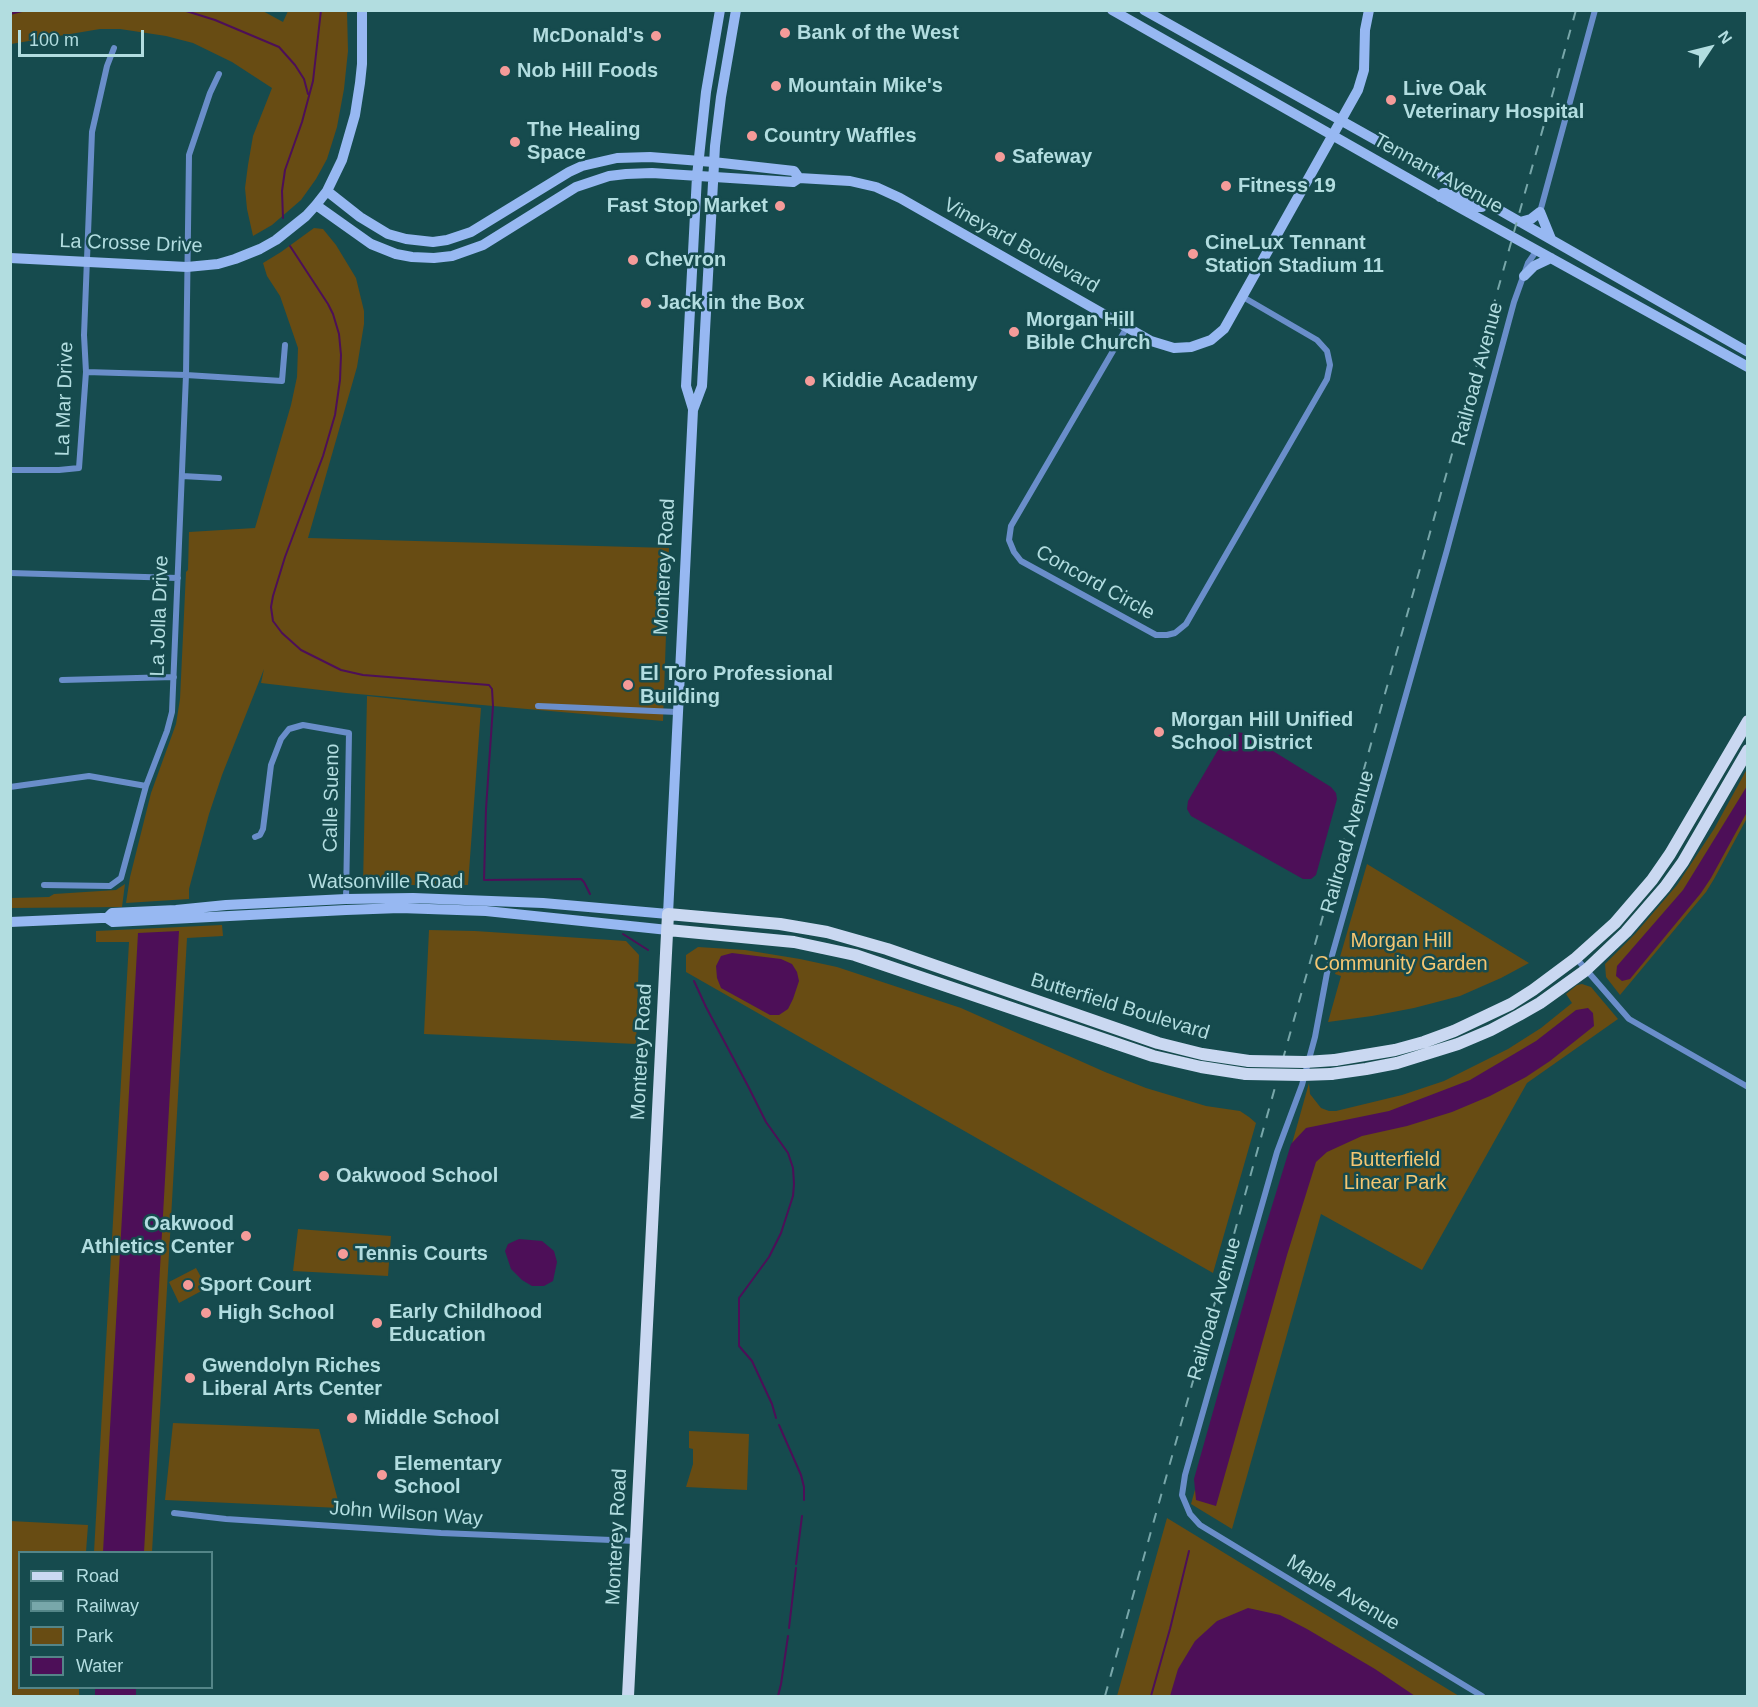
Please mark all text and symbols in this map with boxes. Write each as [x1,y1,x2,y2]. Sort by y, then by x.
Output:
scale bar [21,18,147,56]
north arrow [1680,18,1740,78]
place label: Bank of the West [797,21,959,45]
place label: McDonald's [533,24,644,48]
marker: Bank of the West [778,26,792,40]
text: N [1715,28,1735,47]
marker: McDonald's [649,29,663,43]
text: 100 m [29,30,79,50]
place label: Nob Hill Foods [517,59,658,83]
marker: Nob Hill Foods [498,64,512,78]
place label: Mountain Mike's [788,74,943,98]
place label: Live Oak Veterinary Hospital [1403,77,1584,124]
marker: Mountain Mike's [769,79,783,93]
marker: Live Oak Veterinary Hospital [1384,93,1398,107]
place label: The Healing Space [527,118,640,165]
place label: Country Waffles [764,124,917,148]
marker: Country Waffles [745,129,759,143]
street label: Tennant Avenue [1369,129,1507,219]
marker: The Healing Space [508,135,522,149]
place label: Safeway [1012,145,1092,169]
marker: Safeway [993,150,1007,164]
place label: Fitness 19 [1238,174,1336,198]
marker: Fitness 19 [1219,179,1233,193]
street label: Vineyard Boulevard [939,193,1103,299]
place label: Fast Stop Market [607,194,768,218]
marker: Fast Stop Market [773,199,787,213]
street label: La Crosse Drive [59,230,203,258]
place label: CineLux Tennant Station Stadium 11 [1205,231,1384,278]
marker: CineLux Tennant Station Stadium 11 [1186,247,1200,261]
place label: Chevron [645,248,726,272]
marker: Chevron [626,253,640,267]
place label: Jack in the Box [658,291,805,315]
marker: Jack in the Box [639,296,653,310]
street label: Railroad Avenue [1447,300,1509,448]
place label: Morgan Hill Bible Church [1026,308,1150,355]
marker: Morgan Hill Bible Church [1007,325,1021,339]
street label: La Mar Drive [51,341,79,457]
place label: Kiddie Academy [822,369,978,393]
marker: Kiddie Academy [803,374,817,388]
street label: Monterey Road [649,498,681,636]
street label: Concord Circle [1031,540,1159,626]
street label: La Jolla Drive [146,555,174,677]
place label: El Toro Professional Building [640,662,833,709]
marker: El Toro Professional Building [621,678,635,692]
place label: Morgan Hill Unified School District [1171,708,1353,755]
marker: Morgan Hill Unified School District [1152,725,1166,739]
street label: Calle Sueno [319,743,345,853]
street label: Railroad Avenue [1316,768,1380,916]
street label: Watsonville Road [309,870,463,894]
park label: Morgan Hill Community Garden [1314,929,1488,976]
street label: Butterfield Boulevard [1028,968,1212,1046]
street label: Monterey Road [626,983,658,1121]
park label: Butterfield Linear Park [1344,1148,1446,1195]
place label: Oakwood School [336,1164,498,1188]
marker: Oakwood School [317,1169,331,1183]
place label: Oakwood Athletics Center [81,1212,234,1259]
marker: Oakwood Athletics Center [239,1229,253,1243]
street label: Railroad Avenue [1183,1235,1247,1383]
place label: Tennis Courts [355,1242,488,1266]
marker: Tennis Courts [336,1247,350,1261]
place label: Sport Court [200,1273,311,1297]
marker: Sport Court [181,1278,195,1292]
place label: Early Childhood Education [389,1300,542,1347]
place label: High School [218,1301,335,1325]
marker: High School [199,1306,213,1320]
marker: Early Childhood Education [370,1316,384,1330]
place label: Gwendolyn Riches Liberal Arts Center [202,1354,382,1401]
marker: Gwendolyn Riches Liberal Arts Center [183,1371,197,1385]
place label: Middle School [364,1406,500,1430]
marker: Middle School [345,1411,359,1425]
place label: Elementary School [394,1452,502,1499]
marker: Elementary School [375,1468,389,1482]
street label: Monterey Road [601,1468,633,1606]
street label: John Wilson Way [328,1497,484,1531]
street label: Maple Avenue [1282,1550,1404,1636]
legend [18,1551,213,1689]
text: Road [76,1566,119,1586]
text: Railway [76,1596,139,1616]
text: Park [76,1626,113,1646]
text: Water [76,1656,123,1676]

